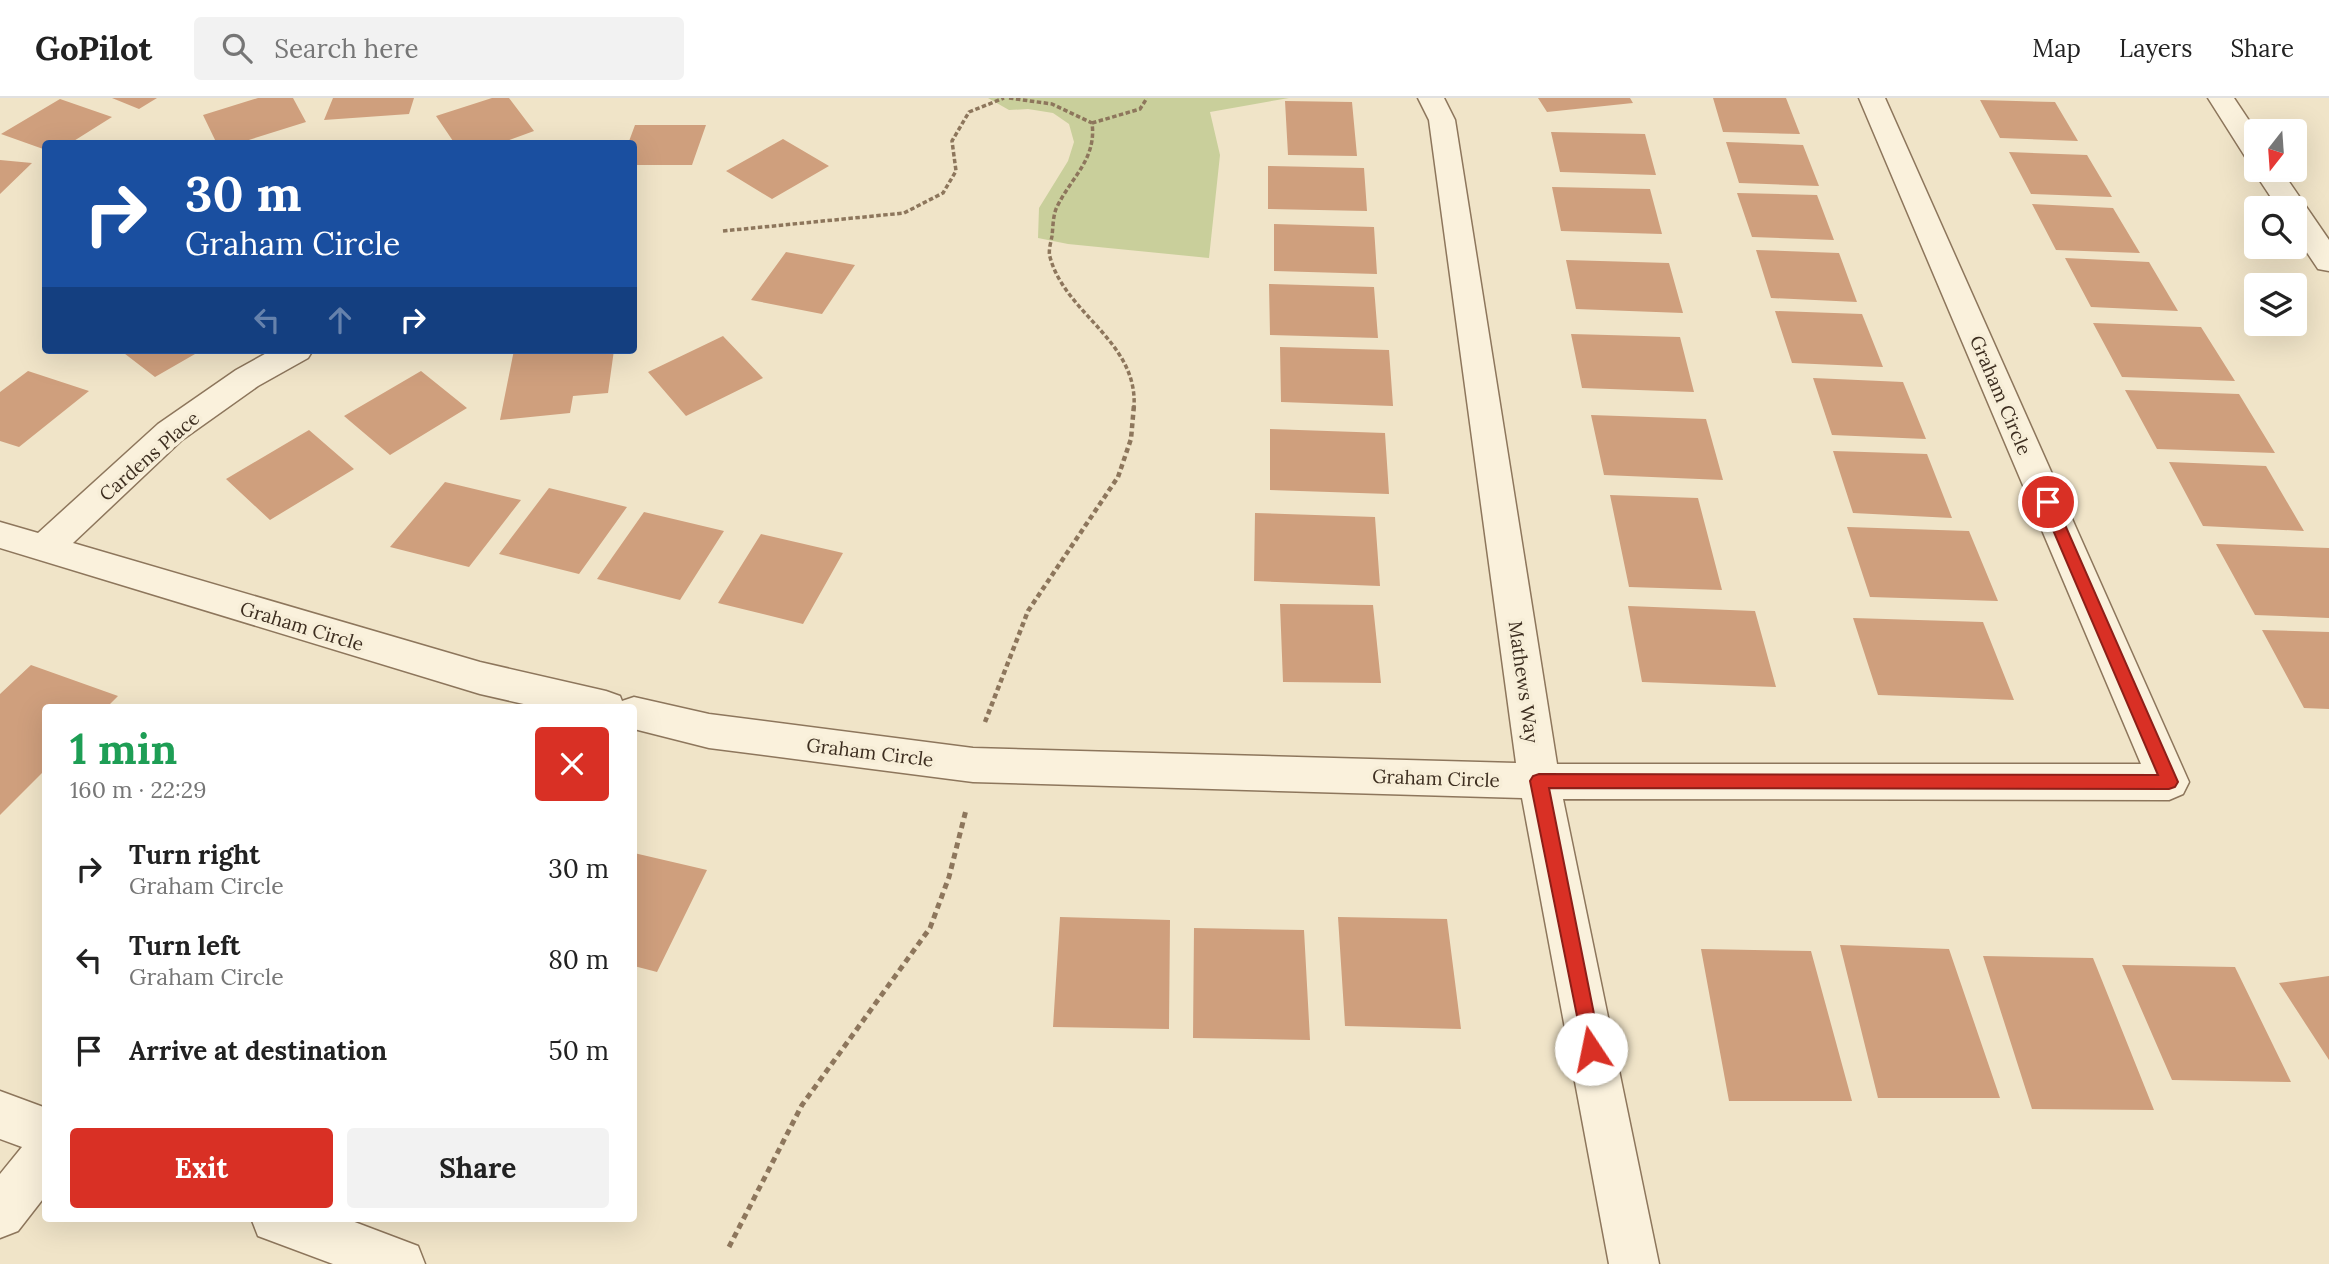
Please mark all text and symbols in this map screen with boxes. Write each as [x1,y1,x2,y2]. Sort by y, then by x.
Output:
search box [194,17,684,80]
text: GoPilot [35,27,152,69]
icon: search [218,29,256,67]
text: Search here [274,32,419,65]
text: Map [2032,33,2081,64]
text: Layers [2119,33,2192,64]
text: Share [2230,33,2294,64]
north arrow [2244,119,2306,182]
map controls [2244,119,2307,336]
text: 30 m [185,162,302,224]
icon: right [70,168,161,259]
button: search [2244,196,2307,259]
text: Graham Circle [185,223,400,264]
button: layers [2244,273,2307,336]
icon: left [248,301,286,339]
icon: ahead [321,301,359,339]
icon: right [394,301,432,339]
street label: Graham Circle [1965,331,2037,459]
street label: Cardens Place [94,406,204,506]
pin [2018,472,2078,532]
icon: arrive [2029,483,2067,521]
street label: Graham Circle [237,596,367,656]
street label: Mathews Way [1504,619,1544,745]
text: 1 min [70,722,177,776]
button: close [535,727,609,801]
street label: Graham Circle [805,732,935,772]
street label: Graham Circle [1372,764,1500,792]
text: 160 m · 22:29 [70,775,207,804]
text: Turn right [129,838,260,871]
icon: right [70,850,108,888]
text: 30 m [548,852,609,885]
text: Graham Circle [129,871,284,900]
text: Turn left [129,929,240,962]
icon: left [70,941,108,979]
text: 80 m [548,943,609,976]
text: Graham Circle [129,962,284,991]
position arrow [1554,1012,1628,1086]
icon: arrive [70,1032,108,1070]
text: Arrive at destination [129,1034,387,1067]
text: 50 m [549,1034,609,1067]
button: Exit [70,1128,333,1208]
button: Share [347,1128,609,1208]

